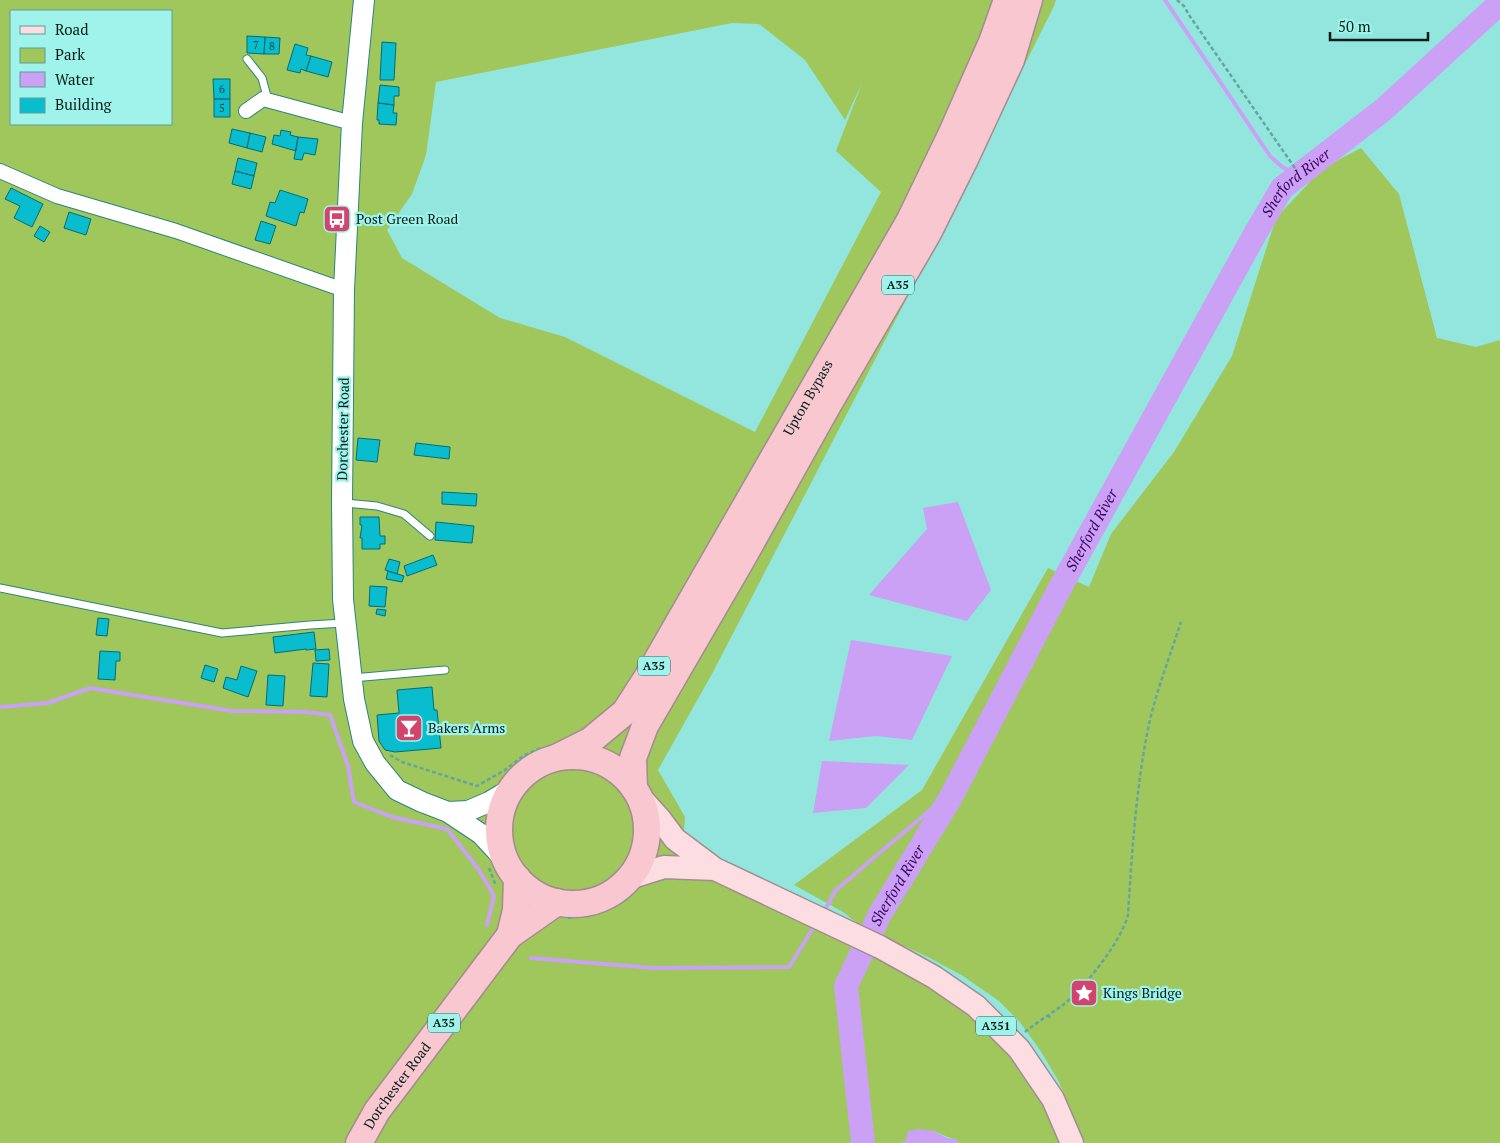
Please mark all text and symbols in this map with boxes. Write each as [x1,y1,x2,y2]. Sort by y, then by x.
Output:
legend [10,10,172,125]
scale bar [1330,10,1428,42]
text: 50 m [1338,16,1371,36]
text: Road [55,19,88,39]
house number: 7 [253,38,259,52]
house number: 8 [269,39,275,53]
text: Park [55,44,85,64]
text: Water [55,69,95,89]
house number: 6 [219,82,225,96]
text: Building [55,94,113,114]
house number: 5 [219,101,225,115]
water label: Sherford River [1256,143,1335,220]
bus stop icon: Post Green Road [322,204,352,234]
place label: Post Green Road [356,209,459,228]
road number: A35 [882,276,914,294]
street label: Upton Bypass [778,356,837,439]
street label: Dorchester Road [332,377,353,481]
water label: Sherford River [1060,484,1122,574]
road number: A35 [638,656,670,676]
bar icon: Bakers Arms [394,713,424,743]
place label: Bakers Arms [428,718,505,737]
water label: Sherford River [865,840,929,929]
place icon: Kings Bridge [1069,978,1099,1008]
place label: Kings Bridge [1103,983,1182,1002]
road number: A35 [428,1014,460,1032]
road number: A351 [976,1016,1016,1036]
street label: Dorchester Road [359,1038,435,1132]

